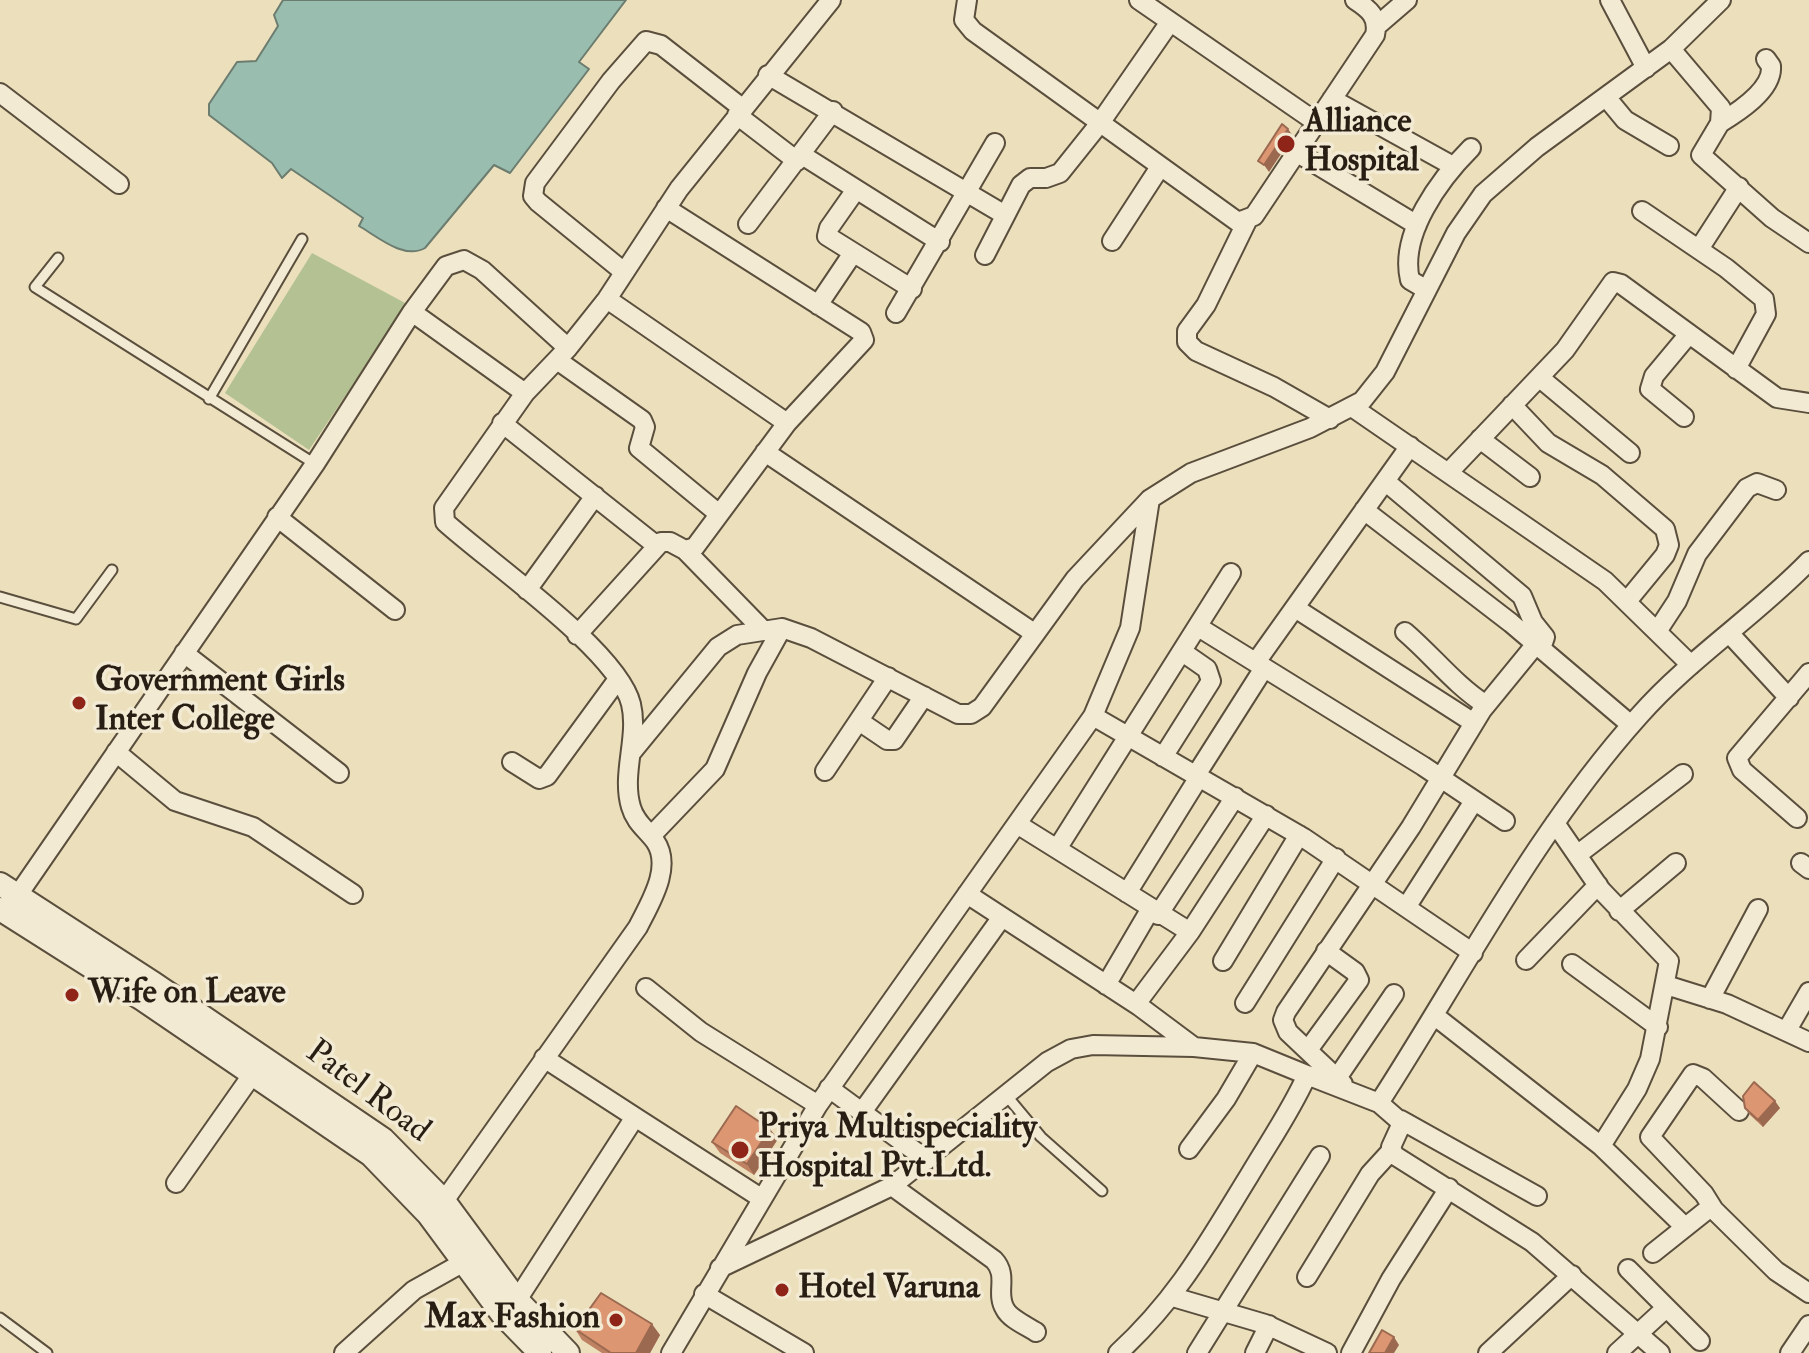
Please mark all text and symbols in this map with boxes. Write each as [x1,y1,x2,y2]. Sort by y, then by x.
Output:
place label: Alliance Hospital [1304,104,1419,184]
marker: Alliance Hospital [1275,133,1297,155]
place label: Government Girls Inter College [95,663,345,742]
marker: Government Girls Inter College [70,694,88,712]
place label: Wife on Leave [88,975,286,1015]
marker: Wife on Leave [63,986,81,1004]
street label: Patel Road [297,1033,437,1153]
place label: Priya Multispeciality Hospital Pvt.Ltd. [758,1110,1037,1190]
marker: Priya Multispeciality Hospital Pvt.Ltd. [729,1139,751,1161]
place label: Hotel Varuna [798,1270,980,1310]
marker: Hotel Varuna [773,1281,791,1299]
place label: Max Fashion [425,1300,600,1340]
marker: Max Fashion [607,1311,625,1329]

